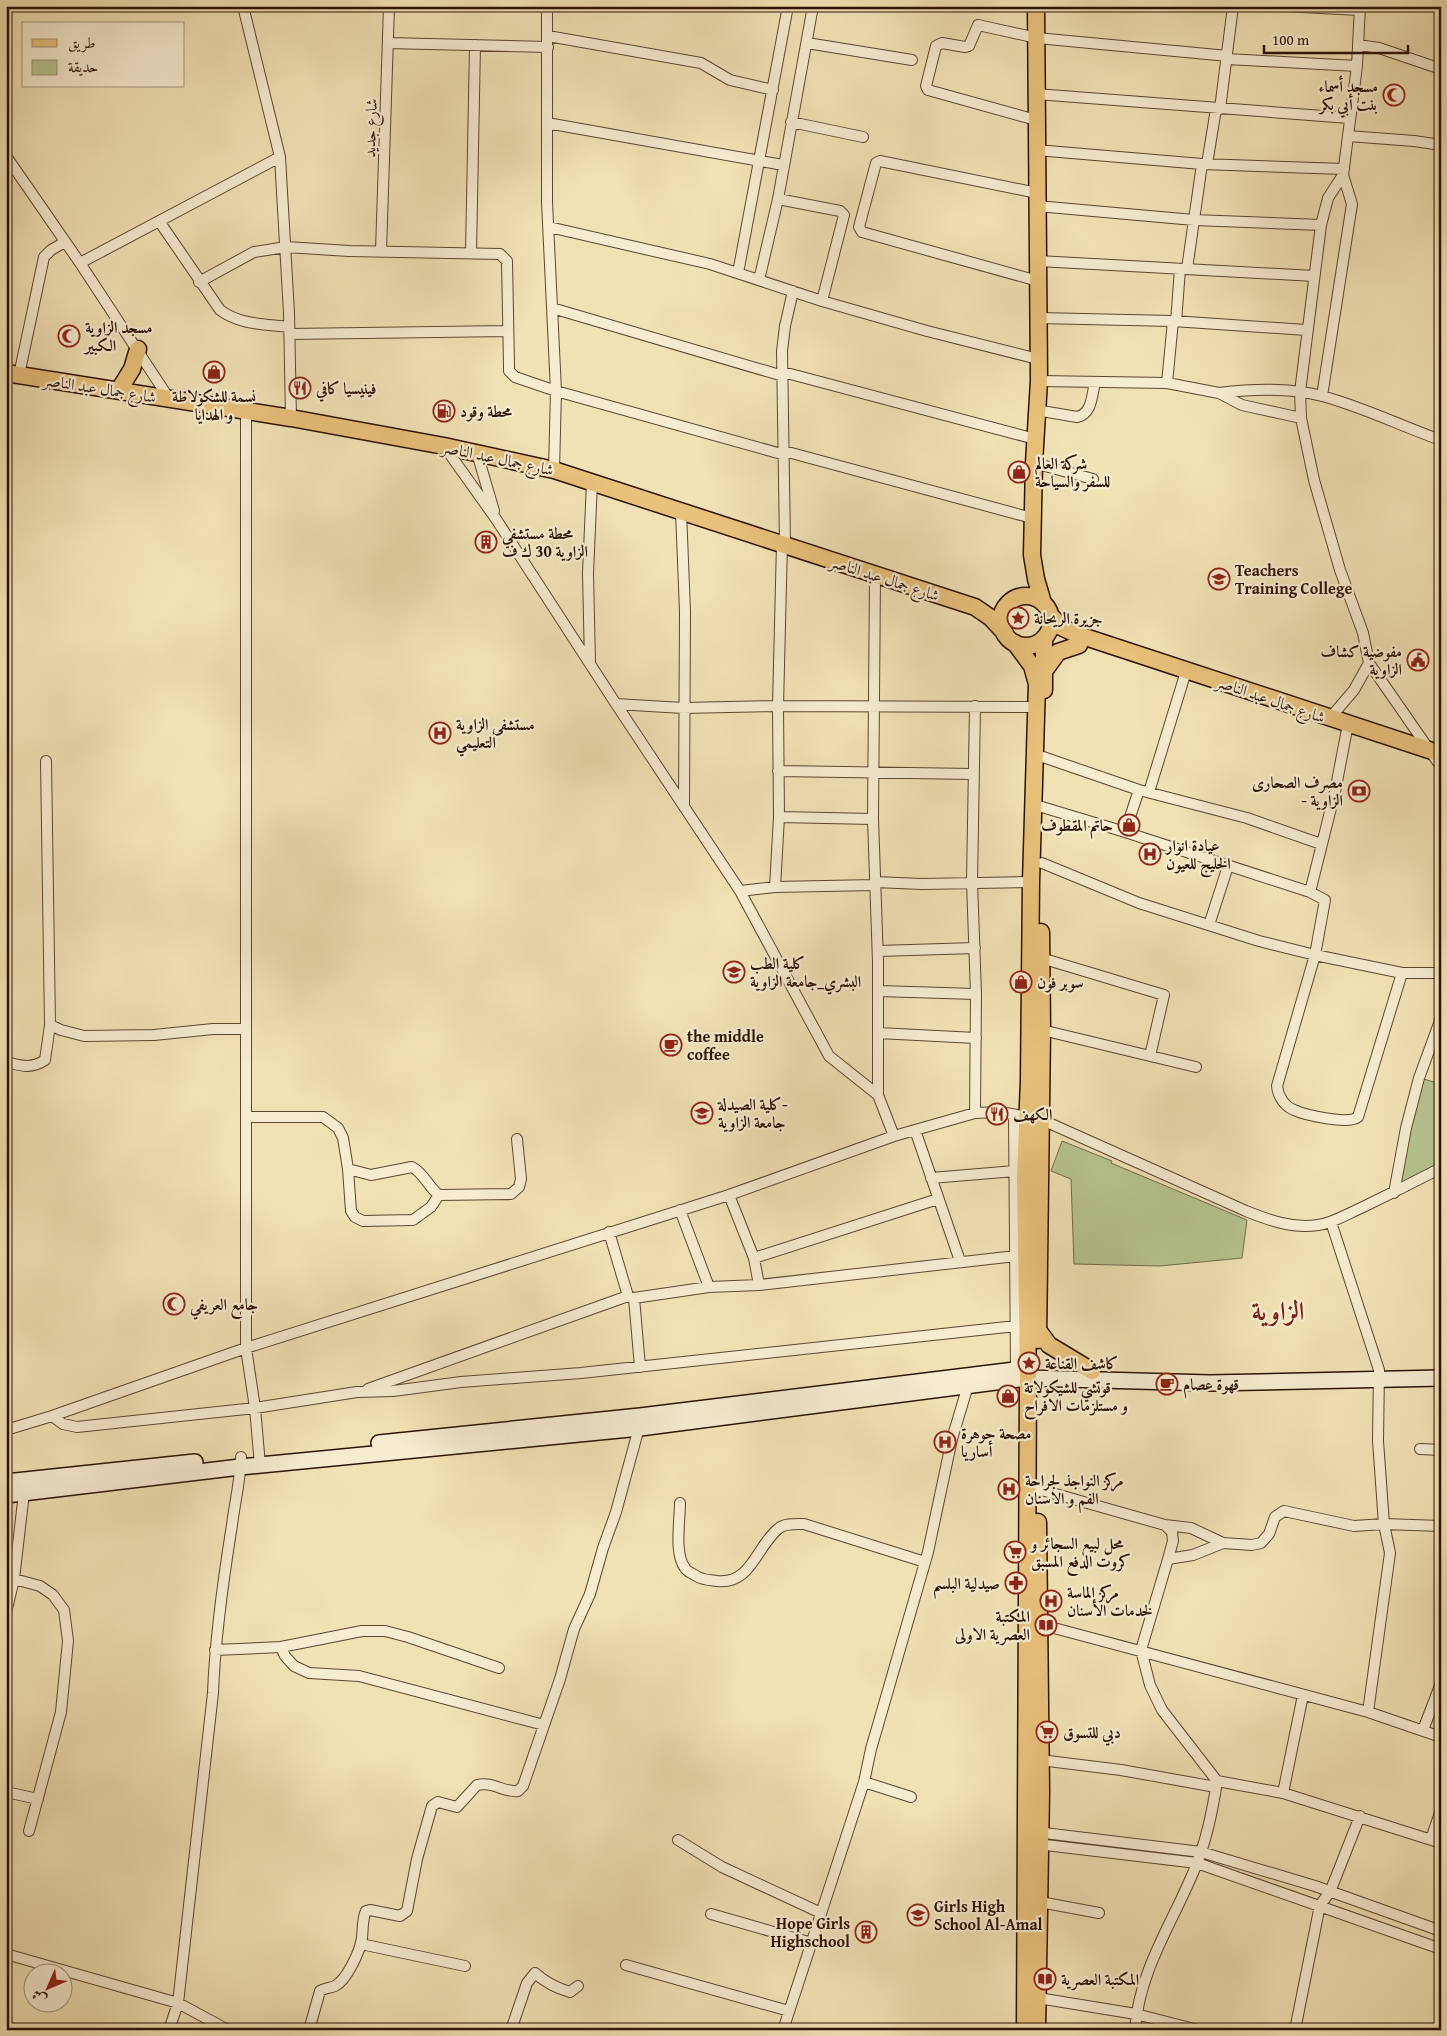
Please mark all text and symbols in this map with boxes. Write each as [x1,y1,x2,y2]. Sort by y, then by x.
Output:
legend [22,22,185,88]
scale bar [1264,22,1408,54]
text: 100 m [1272,29,1310,50]
text: طريق [68,32,95,53]
text: حديقة [68,56,98,77]
place label: مسجد أسماء بنت أبي بكر [1318,74,1378,118]
mosque icon: مسجد أسماء بنت أبي بكر [1382,83,1406,107]
street label: شارع جديد [357,98,385,158]
place label: مسجد الزاوية الكبير [83,315,152,357]
mosque icon: مسجد الزاوية الكبير [57,324,81,348]
shop icon: نسمة للشكولاطة و الهدايا [202,360,226,384]
street label: شارع جمال عبد الناصر [40,367,158,411]
restaurant icon: فينيسيا كافي [288,376,312,400]
place label: فينيسيا كافي [315,376,376,402]
place label: نسمة للشكولاطة و الهدايا [172,384,256,426]
fuel station icon: محطة وقود [432,399,456,423]
place label: محطة وقود [460,399,512,423]
street label: شارع جمال عبد الناصر [438,434,556,484]
place label: شركة العالم للسفر والسياحة [1035,451,1110,493]
shop icon: شركة العالم للسفر والسياحة [1007,460,1031,484]
place label: محطة مستشفي الزاوية 30 ك ف [501,521,588,563]
building icon: محطة مستشفي الزاوية 30 ك ف [474,530,498,554]
street label: شارع جمال عبد الناصر [825,548,943,609]
place label: Teachers Training College [1235,558,1352,600]
school or university icon: Teachers Training College [1207,567,1231,591]
place icon: جزيرة الريحانة [1006,606,1030,630]
place label: جزيرة الريحانة [1034,606,1103,630]
place label: مفوضية كشاف الزاوية [1321,639,1402,681]
public building icon: مفوضية كشاف الزاوية [1406,648,1430,672]
street label: شارع جمال عبد الناصر [1211,669,1329,731]
place label: مستشفى الزاوية التعليمي [456,712,535,757]
hospital icon: مستشفى الزاوية التعليمي [428,721,452,745]
place label: مصرف الصحارى - الزاوية [1252,770,1343,812]
bank icon: مصرف الصحارى - الزاوية [1347,779,1371,803]
place label: حاتم المقطوف [1041,813,1113,840]
shop icon: حاتم المقطوف [1117,813,1141,837]
place label: عيادة انوار الخليج للعيون [1164,833,1231,878]
hospital icon: عيادة انوار الخليج للعيون [1138,842,1162,866]
place label: كلية الطب البشري_جامعة الزاوية [750,951,861,995]
school or university icon: كلية الطب البشري_جامعة الزاوية [722,960,746,984]
shop icon: سوبر فون [1009,970,1033,994]
place label: سوبر فون [1037,970,1084,994]
place label: the middle coffee [687,1024,764,1066]
cafe icon: the middle coffee [659,1033,683,1057]
place label: كلية الصيدلة- جامعة الزاوية [717,1092,788,1134]
school or university icon: كلية الصيدلة- جامعة الزاوية [690,1101,714,1125]
restaurant icon: الكهف [985,1102,1009,1126]
place label: الكهف [1013,1102,1052,1126]
district label: الزاوية [1252,1291,1304,1330]
mosque icon: جامع العريفي [162,1292,186,1316]
place label: جامع العريفي [189,1292,258,1320]
place icon: كاشف القناعة [1017,1351,1041,1375]
place label: كاشف القناعة [1045,1351,1118,1375]
cafe icon: قهوة عصام [1155,1372,1179,1396]
place label: قهوة عصام [1183,1372,1239,1399]
place label: قوتشي للشيكولاتة و مستلزمات الافراح [1024,1375,1128,1420]
shop icon: قوتشي للشيكولاتة و مستلزمات الافراح [996,1384,1020,1408]
place label: مصحة جوهرة أساريا [961,1421,1032,1463]
hospital icon: مصحة جوهرة أساريا [933,1430,957,1454]
place label: مركز النواجذ لجراحة الفم و الاسنان [1025,1468,1124,1513]
hospital icon: مركز النواجذ لجراحة الفم و الاسنان [997,1477,1021,1501]
place label: محل لبيع السجائر و كروت الدفع المسبق [1029,1531,1131,1577]
supermarket icon: محل لبيع السجائر و كروت الدفع المسبق [1003,1540,1027,1564]
place label: صيدلية البلسم [933,1571,1000,1600]
pharmacy icon: صيدلية البلسم [1004,1571,1028,1595]
place label: مركز الماسة لخدمات الأسنان [1067,1580,1152,1622]
hospital icon: مركز الماسة لخدمات الأسنان [1039,1589,1063,1613]
place label: المكتبة العصرية الاولى [954,1604,1030,1646]
library icon: المكتبة العصرية الاولى [1034,1613,1058,1637]
supermarket icon: دبي للتسوق [1035,1720,1059,1744]
place label: دبي للتسوق [1063,1720,1121,1746]
place label: Girls High School Al-Amal [934,1894,1043,1936]
school or university icon: Girls High School Al-Amal [906,1903,930,1927]
place label: Hope Girls Highschool [771,1911,850,1953]
building icon: Hope Girls Highschool [854,1920,878,1944]
north arrow [22,1964,72,2014]
library icon: المكتبة العصرية [1033,1967,1057,1991]
place label: المكتبة العصرية [1061,1967,1139,1991]
text: ش [27,1985,51,2009]

